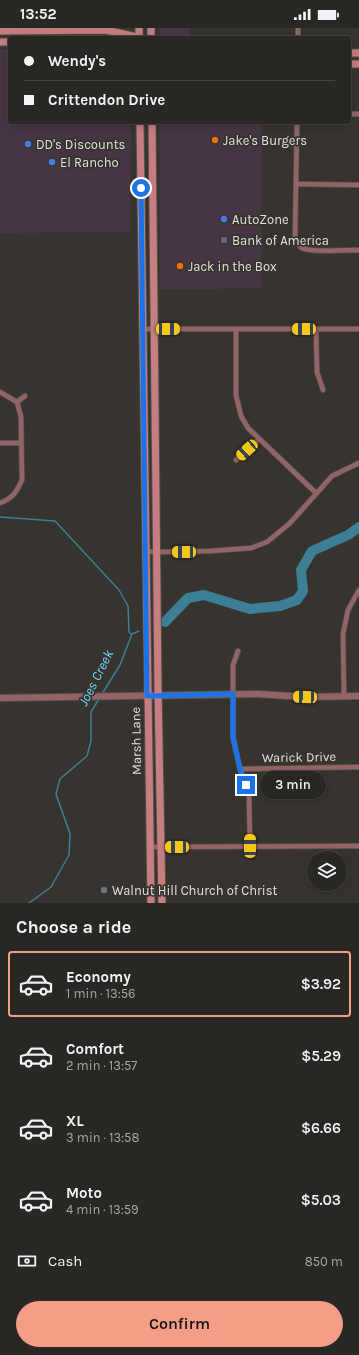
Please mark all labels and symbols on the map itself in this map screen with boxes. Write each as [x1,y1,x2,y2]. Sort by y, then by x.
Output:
place label: Jake's Burgers [223,133,307,148]
marker: Jake's Burgers [210,135,220,145]
place label: DD's Discounts [36,137,126,152]
marker: DD's Discounts [23,139,33,149]
place label: El Rancho [60,155,119,170]
marker: El Rancho [47,157,57,167]
route start [132,179,150,197]
place label: AutoZone [232,212,289,227]
marker: AutoZone [219,214,229,224]
place label: Bank of America [232,233,329,248]
marker: Bank of America [219,235,229,245]
place label: Jack in the Box [188,259,277,274]
marker: Jack in the Box [175,261,185,271]
car [156,323,180,335]
car [292,323,316,335]
car [234,438,260,462]
car [172,546,196,558]
water label: Joes Creek [75,646,118,709]
car [293,691,317,703]
street label: Marsh Lane [128,706,144,775]
street label: Warick Drive [262,749,337,765]
callout: 3 min [260,771,326,799]
route end [237,776,255,794]
car [244,834,256,858]
car [165,841,189,853]
place label: Walnut Hill Church of Christ [112,883,278,898]
marker: Walnut Hill Church of Christ [99,885,109,895]

